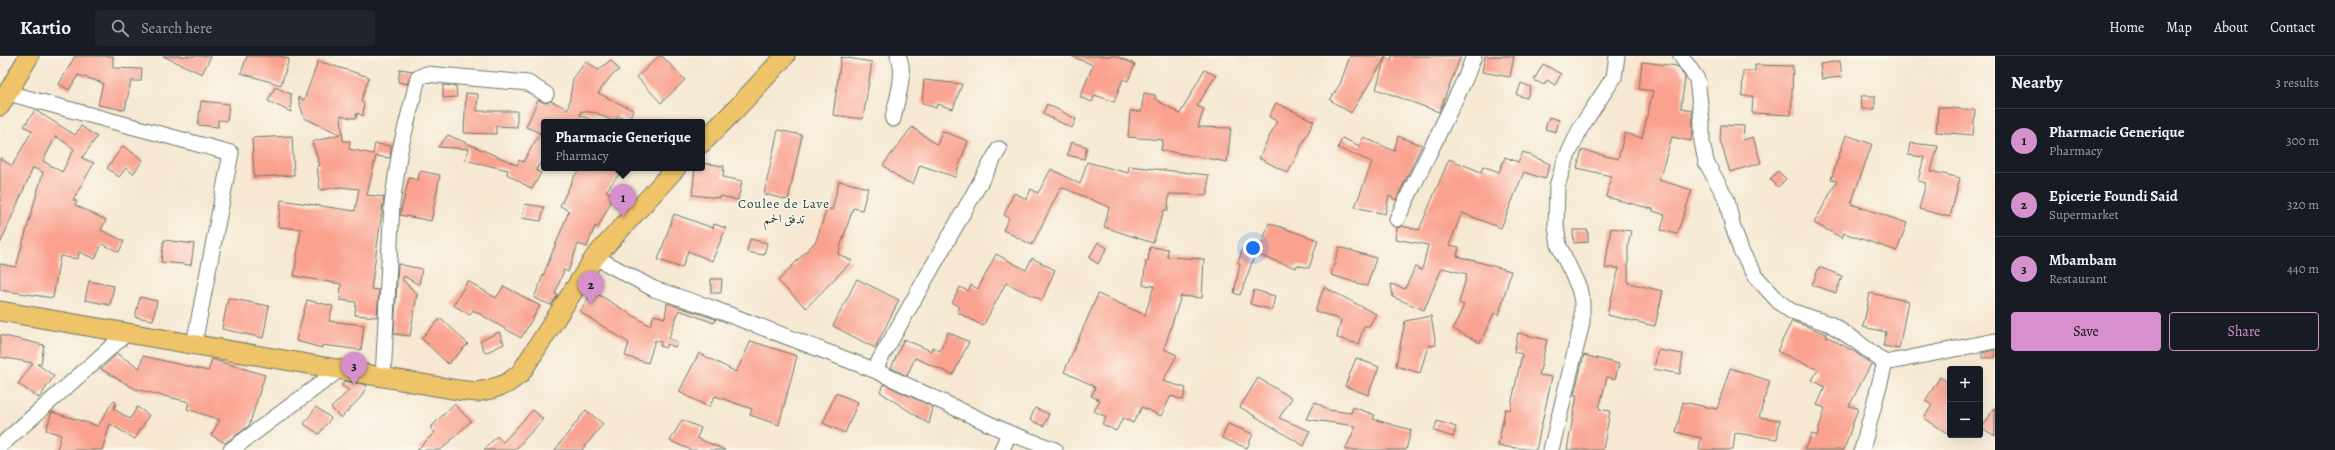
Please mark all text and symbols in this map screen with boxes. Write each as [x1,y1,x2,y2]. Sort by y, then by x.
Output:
search box [95,10,375,46]
text: Kartio [20,15,71,41]
icon: search [109,17,131,39]
text: Search here [141,18,212,38]
text: Home [2109,18,2144,37]
text: Map [2166,18,2192,37]
text: About [2214,18,2248,37]
text: Contact [2270,18,2315,37]
text: Nearby [2011,71,2062,94]
text: 3 results [2275,74,2319,91]
popup [541,119,705,171]
text: Pharmacie Generique [2049,122,2185,142]
text: Pharmacie Generique [555,127,691,147]
text: 1 [2022,132,2026,149]
text: 300 m [2286,132,2319,149]
text: Pharmacy [2049,142,2102,159]
text: Pharmacy [555,147,608,164]
pin: 1 [610,184,636,217]
text: Epicerie Foundi Said [2049,186,2178,206]
district label: Coulee de Lave تدفق الحمم [738,195,830,231]
text: 2 [2021,196,2027,213]
text: 320 m [2287,196,2319,213]
text: Supermarket [2049,206,2119,223]
your location [1243,238,1263,258]
text: Mbambam [2049,250,2117,270]
text: 3 [2021,260,2027,277]
text: 440 m [2287,260,2319,277]
text: Restaurant [2049,270,2107,287]
pin: 2 [578,271,604,304]
button: Save [2011,312,2161,351]
button: Share [2169,312,2319,351]
pin: 3 [341,352,367,385]
map controls [1947,366,1983,438]
button: + [1947,366,1983,402]
button: − [1947,402,1983,438]

